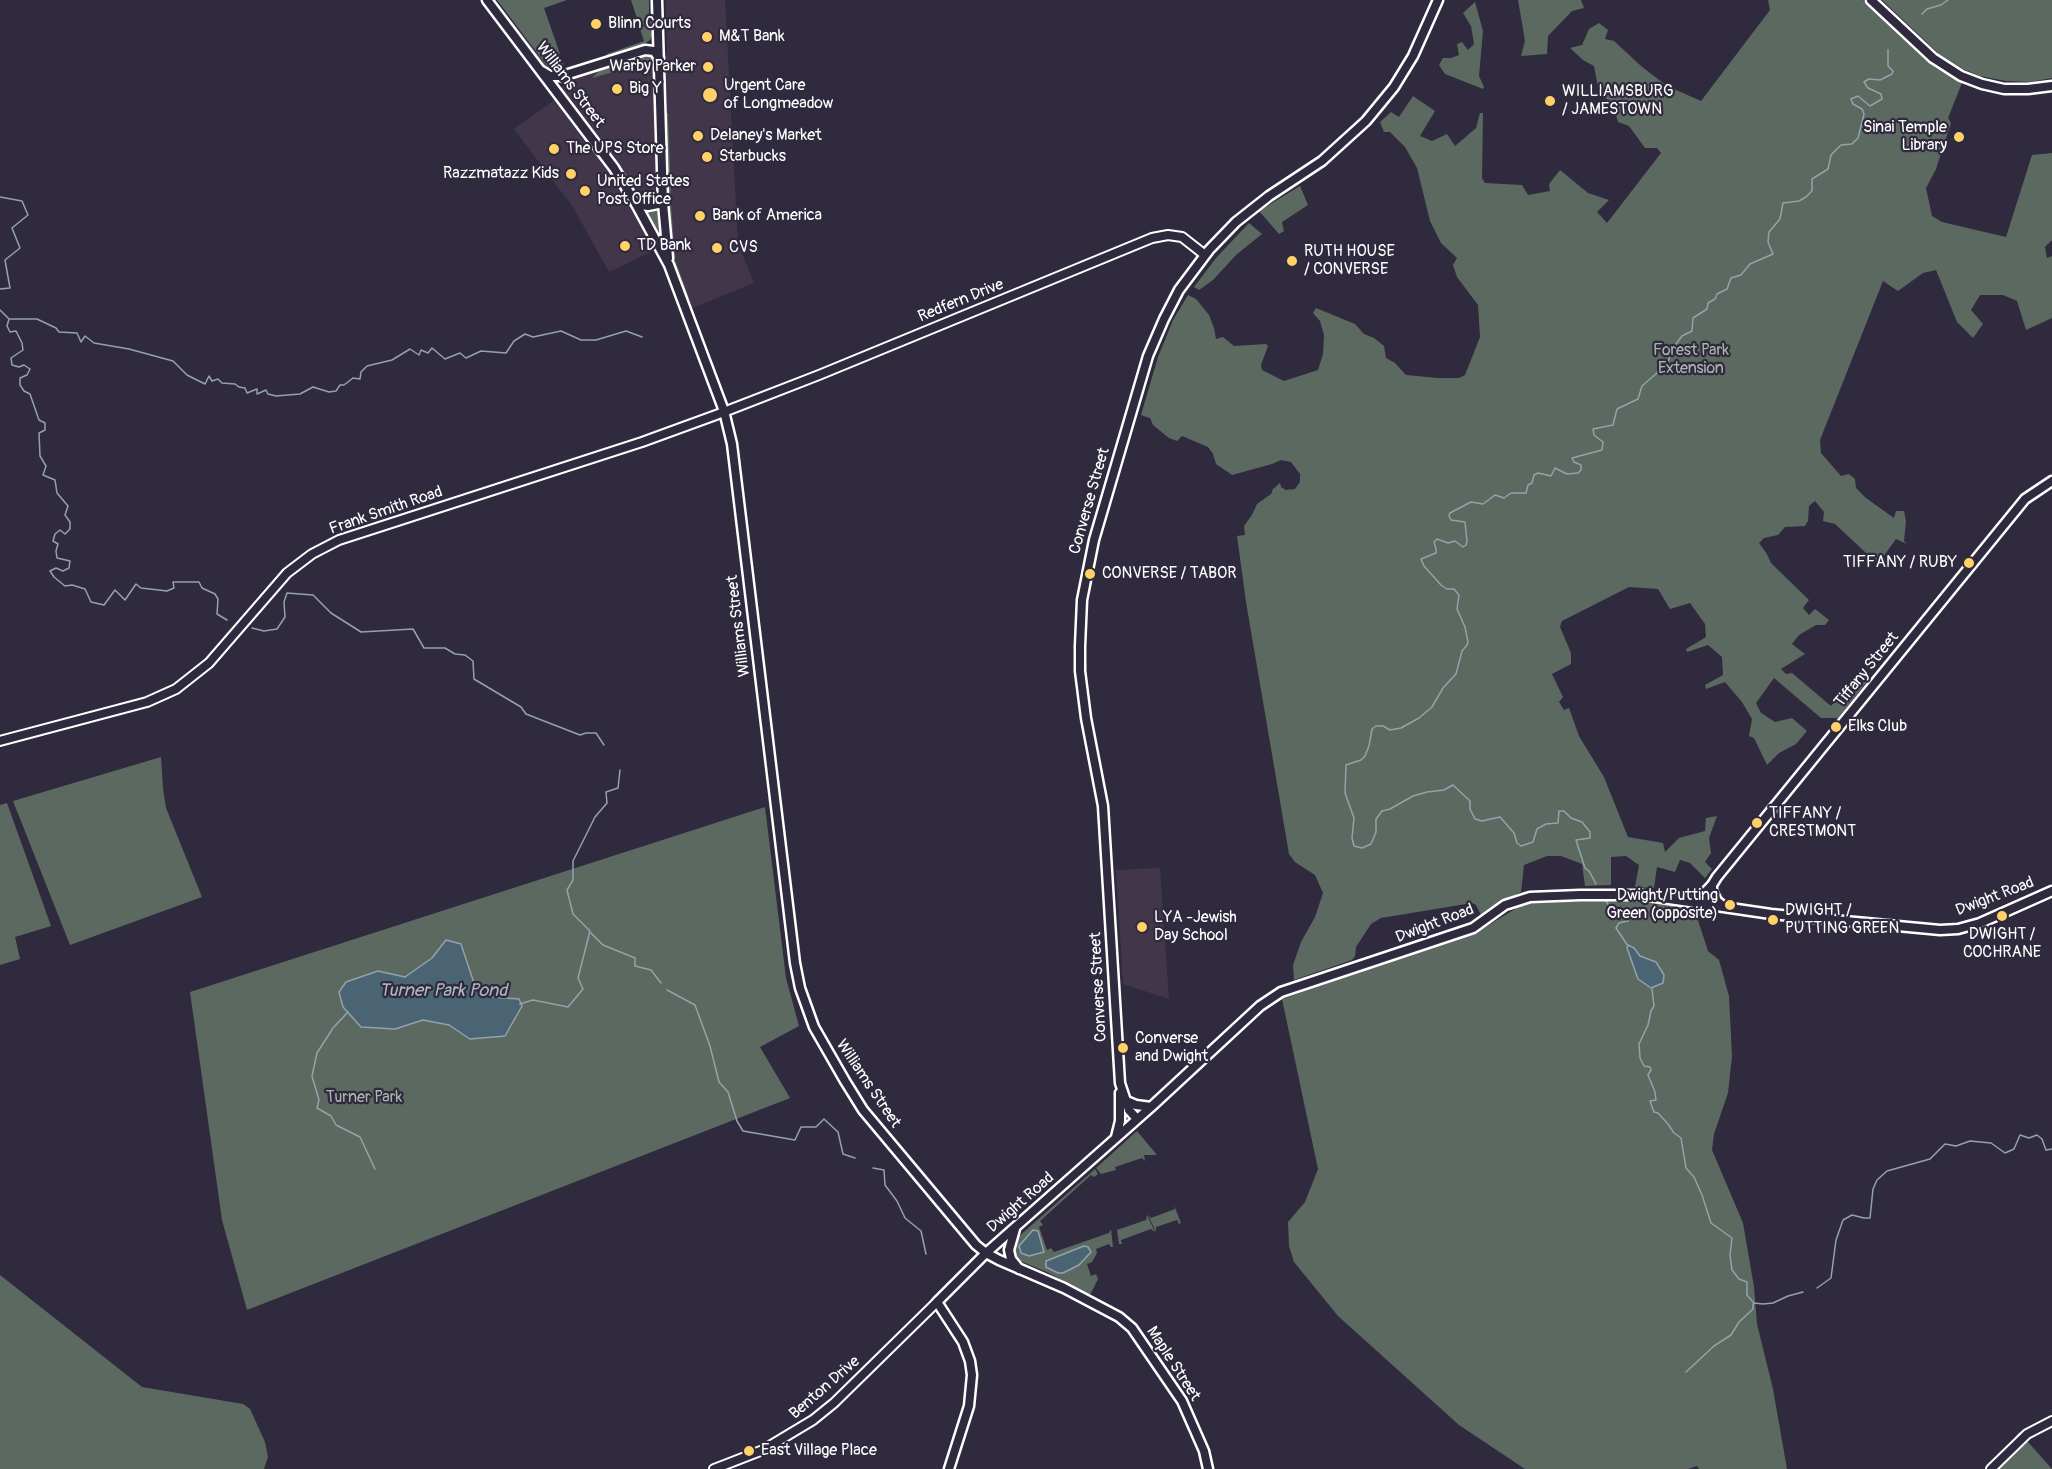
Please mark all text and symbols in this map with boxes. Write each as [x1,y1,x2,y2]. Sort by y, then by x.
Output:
place label: Blinn Courts [608,14,691,34]
marker: Blinn Courts [589,17,603,31]
place label: M&T Bank [719,27,785,47]
marker: M&T Bank [700,30,714,44]
street label: Williams Street [532,38,608,132]
place label: Warby Parker [609,57,696,77]
marker: Warby Parker [701,60,715,74]
place label: Urgent Care of Longmeadow [724,76,833,114]
place label: Big Y [629,79,662,99]
marker: Big Y [610,82,624,96]
place label: WILLIAMSBURG / JAMESTOWN [1562,82,1673,120]
marker: Urgent Care of Longmeadow [701,86,719,104]
marker: WILLIAMSBURG / JAMESTOWN [1543,94,1557,108]
place label: Sinai Temple Library [1863,118,1947,156]
place label: Delaney's Market [710,126,822,146]
marker: Delaney's Market [691,129,705,143]
marker: Sinai Temple Library [1952,130,1966,144]
place label: The UPS Store [566,139,664,159]
marker: The UPS Store [547,142,561,156]
place label: Starbucks [719,147,786,167]
marker: Starbucks [700,150,714,164]
place label: Razzmatazz Kids [443,164,559,184]
marker: Razzmatazz Kids [564,167,578,181]
place label: United States Post Office [597,172,689,210]
marker: United States Post Office [578,184,592,198]
place label: Bank of America [712,206,822,226]
marker: Bank of America [693,209,707,223]
place label: TD Bank [637,236,691,256]
place label: CVS [729,238,758,258]
marker: TD Bank [618,239,632,253]
marker: CVS [710,241,724,255]
place label: RUTH HOUSE / CONVERSE [1304,242,1395,280]
marker: RUTH HOUSE / CONVERSE [1285,254,1299,268]
street label: Redfern Drive [915,275,1007,327]
park label: Forest Park Extension [1653,341,1729,379]
street label: Converse Street [1066,445,1114,557]
street label: Frank Smith Road [327,483,445,539]
place label: TIFFANY / RUBY [1843,553,1957,573]
marker: TIFFANY / RUBY [1962,556,1976,570]
place label: CONVERSE / TABOR [1102,564,1237,584]
marker: CONVERSE / TABOR [1083,567,1097,581]
street label: Williams Street [723,574,755,678]
street label: Tiffany Street [1831,628,1903,712]
place label: Elks Club [1848,717,1907,737]
marker: Elks Club [1829,720,1843,734]
place label: TIFFANY / CRESTMONT [1769,804,1856,842]
marker: TIFFANY / CRESTMONT [1750,816,1764,830]
street label: Dwight Road [1953,873,2037,921]
place label: Dwight/Putting Green (opposite) [1607,886,1718,924]
marker: Dwight/Putting Green (opposite) [1723,898,1737,912]
street label: Dwight Road [1393,900,1477,948]
place label: DWIGHT / PUTTING GREEN [1785,901,1899,939]
place label: LYA -Jewish Day School [1154,908,1237,946]
marker: DWIGHT / COCHRANE [1995,909,2009,923]
marker: DWIGHT / PUTTING GREEN [1766,913,1780,927]
marker: LYA -Jewish Day School [1135,920,1149,934]
place label: DWIGHT / COCHRANE [1963,925,2041,963]
street label: Converse Street [1087,932,1111,1042]
water label: Turner Park Pond [379,980,507,1002]
place label: Converse and Dwight [1135,1029,1208,1067]
street label: Williams Street [831,1036,905,1132]
marker: Converse and Dwight [1116,1041,1130,1055]
park label: Turner Park [326,1088,402,1108]
street label: Dwight Road [984,1169,1058,1237]
street label: Maple Street [1142,1323,1204,1405]
street label: Benton Drive [786,1352,864,1424]
place label: East Village Place [761,1441,877,1461]
marker: East Village Place [742,1444,756,1458]

